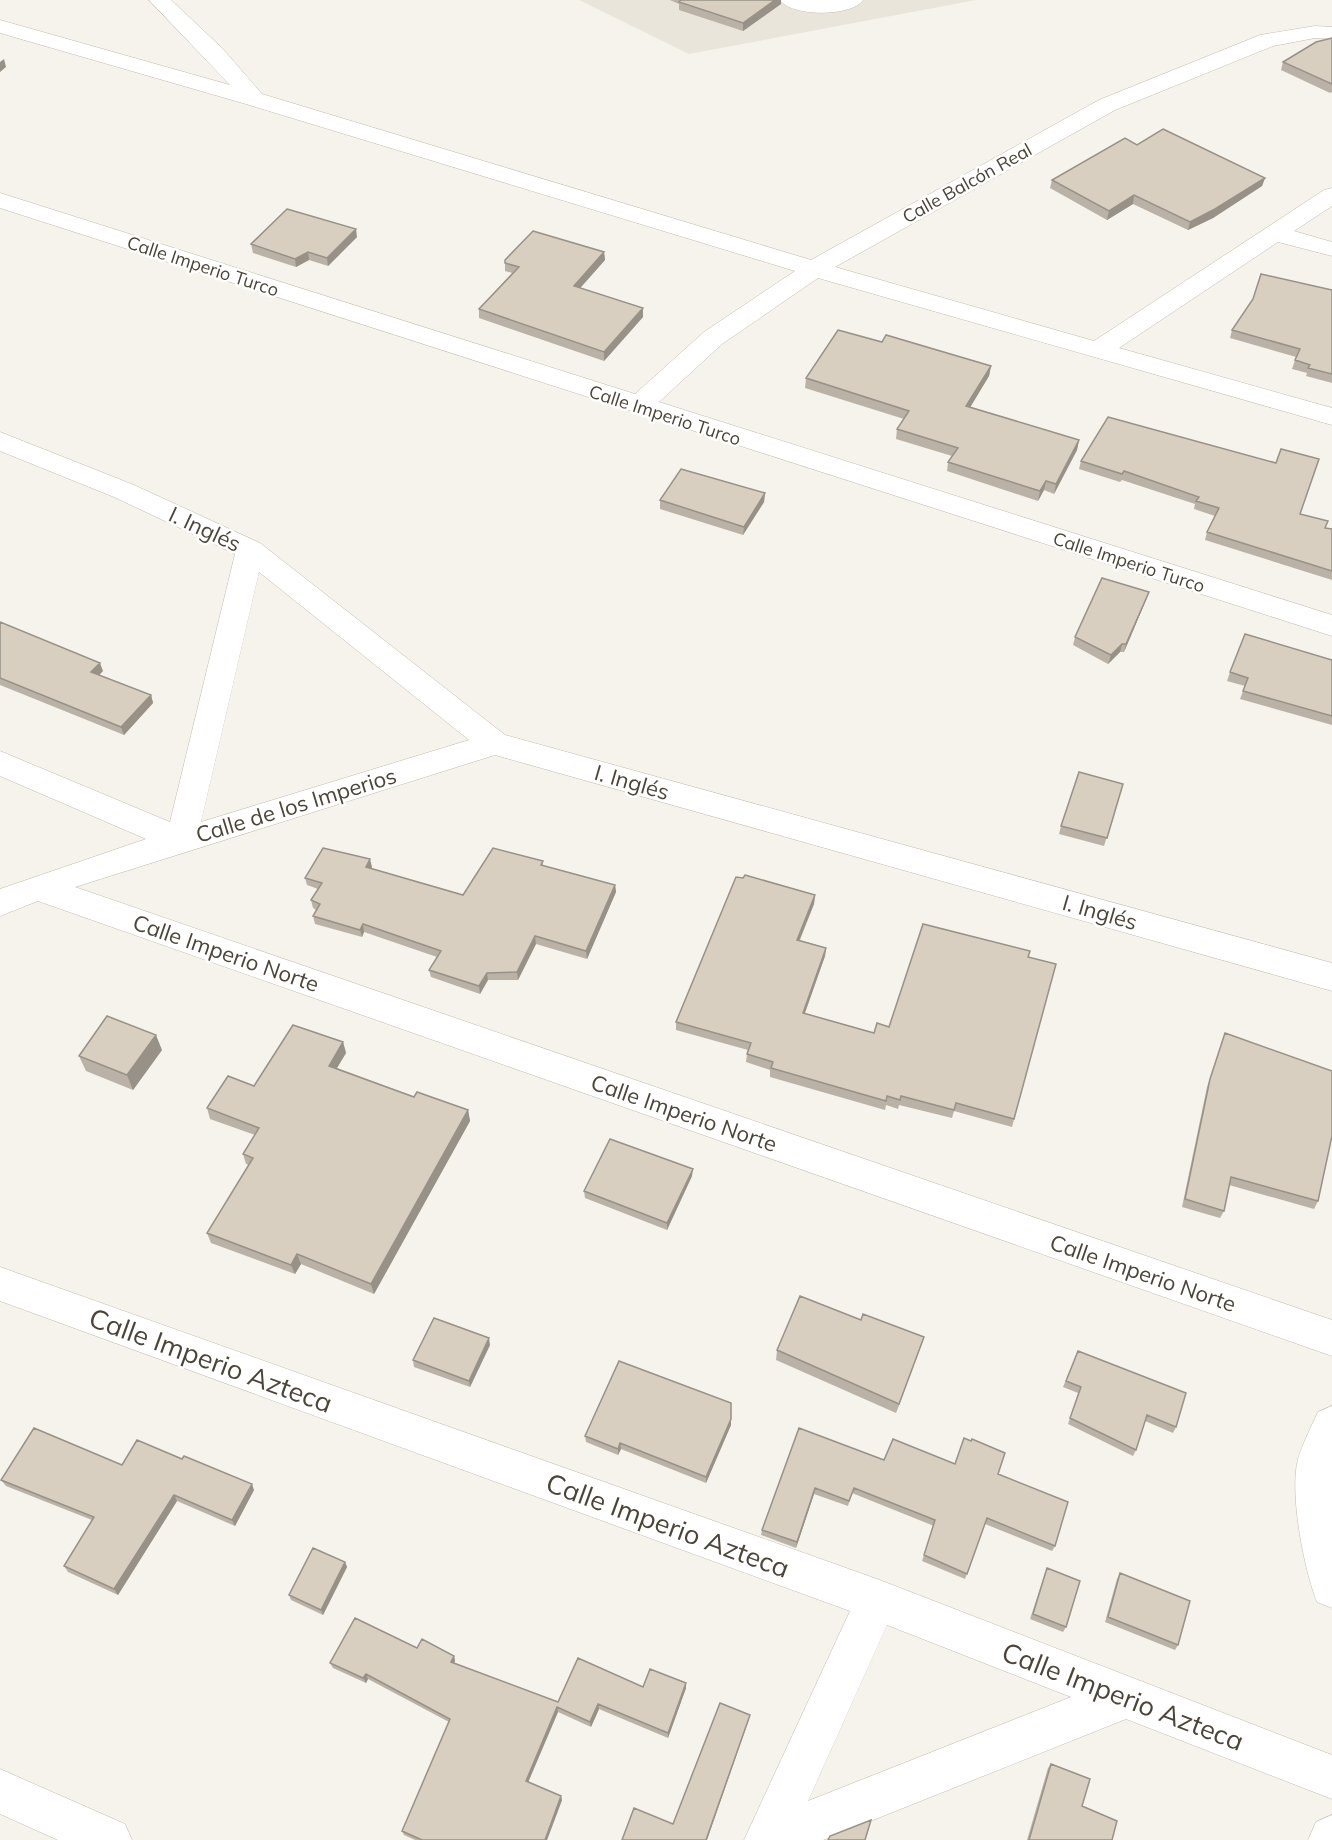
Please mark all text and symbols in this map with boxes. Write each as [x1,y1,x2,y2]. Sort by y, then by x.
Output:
street label: Calle Balcón Real [898,138,1036,228]
street label: Calle Imperio Turco [124,231,282,301]
street label: Calle Imperio Turco [586,380,744,450]
street label: I. Inglés [164,500,246,558]
street label: Calle Imperio Turco [1050,527,1208,597]
street label: I. Inglés [591,758,673,806]
street label: Calle de los Imperios [192,761,400,849]
street label: I. Inglés [1059,888,1141,936]
street label: Calle Imperio Norte [129,908,323,998]
street label: Calle Imperio Norte [587,1068,781,1158]
street label: Calle Imperio Norte [1046,1228,1240,1318]
street label: Calle Imperio Azteca [85,1300,337,1420]
street label: Calle Imperio Azteca [542,1465,794,1585]
street label: Calle Imperio Azteca [997,1634,1249,1758]

